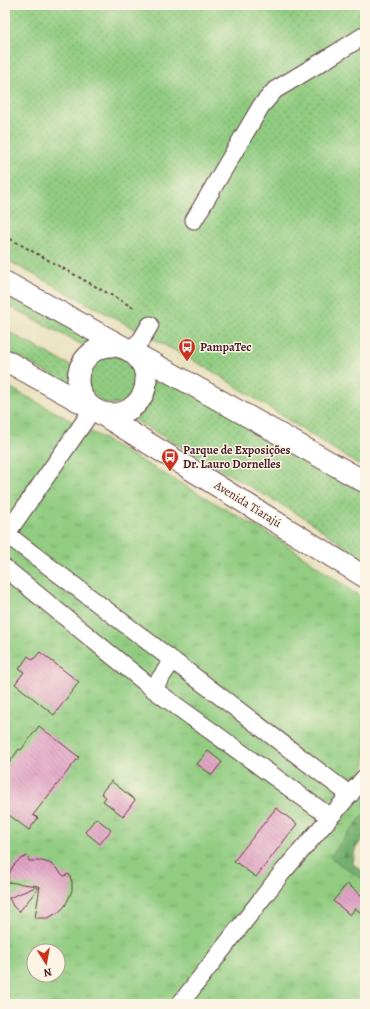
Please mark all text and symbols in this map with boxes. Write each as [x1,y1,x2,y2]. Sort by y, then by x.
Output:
bus stop icon: PampaTec [177,337,197,362]
place label: PampaTec [200,339,251,355]
place label: Parque de Exposições Dr. Lauro Dornelles [183,442,290,472]
bus stop icon: Parque de Exposições Dr. Lauro Dornelles [160,447,180,472]
street label: Avenida Tiarajú [211,476,285,531]
north arrow [26,943,66,983]
text: N [42,964,53,980]

